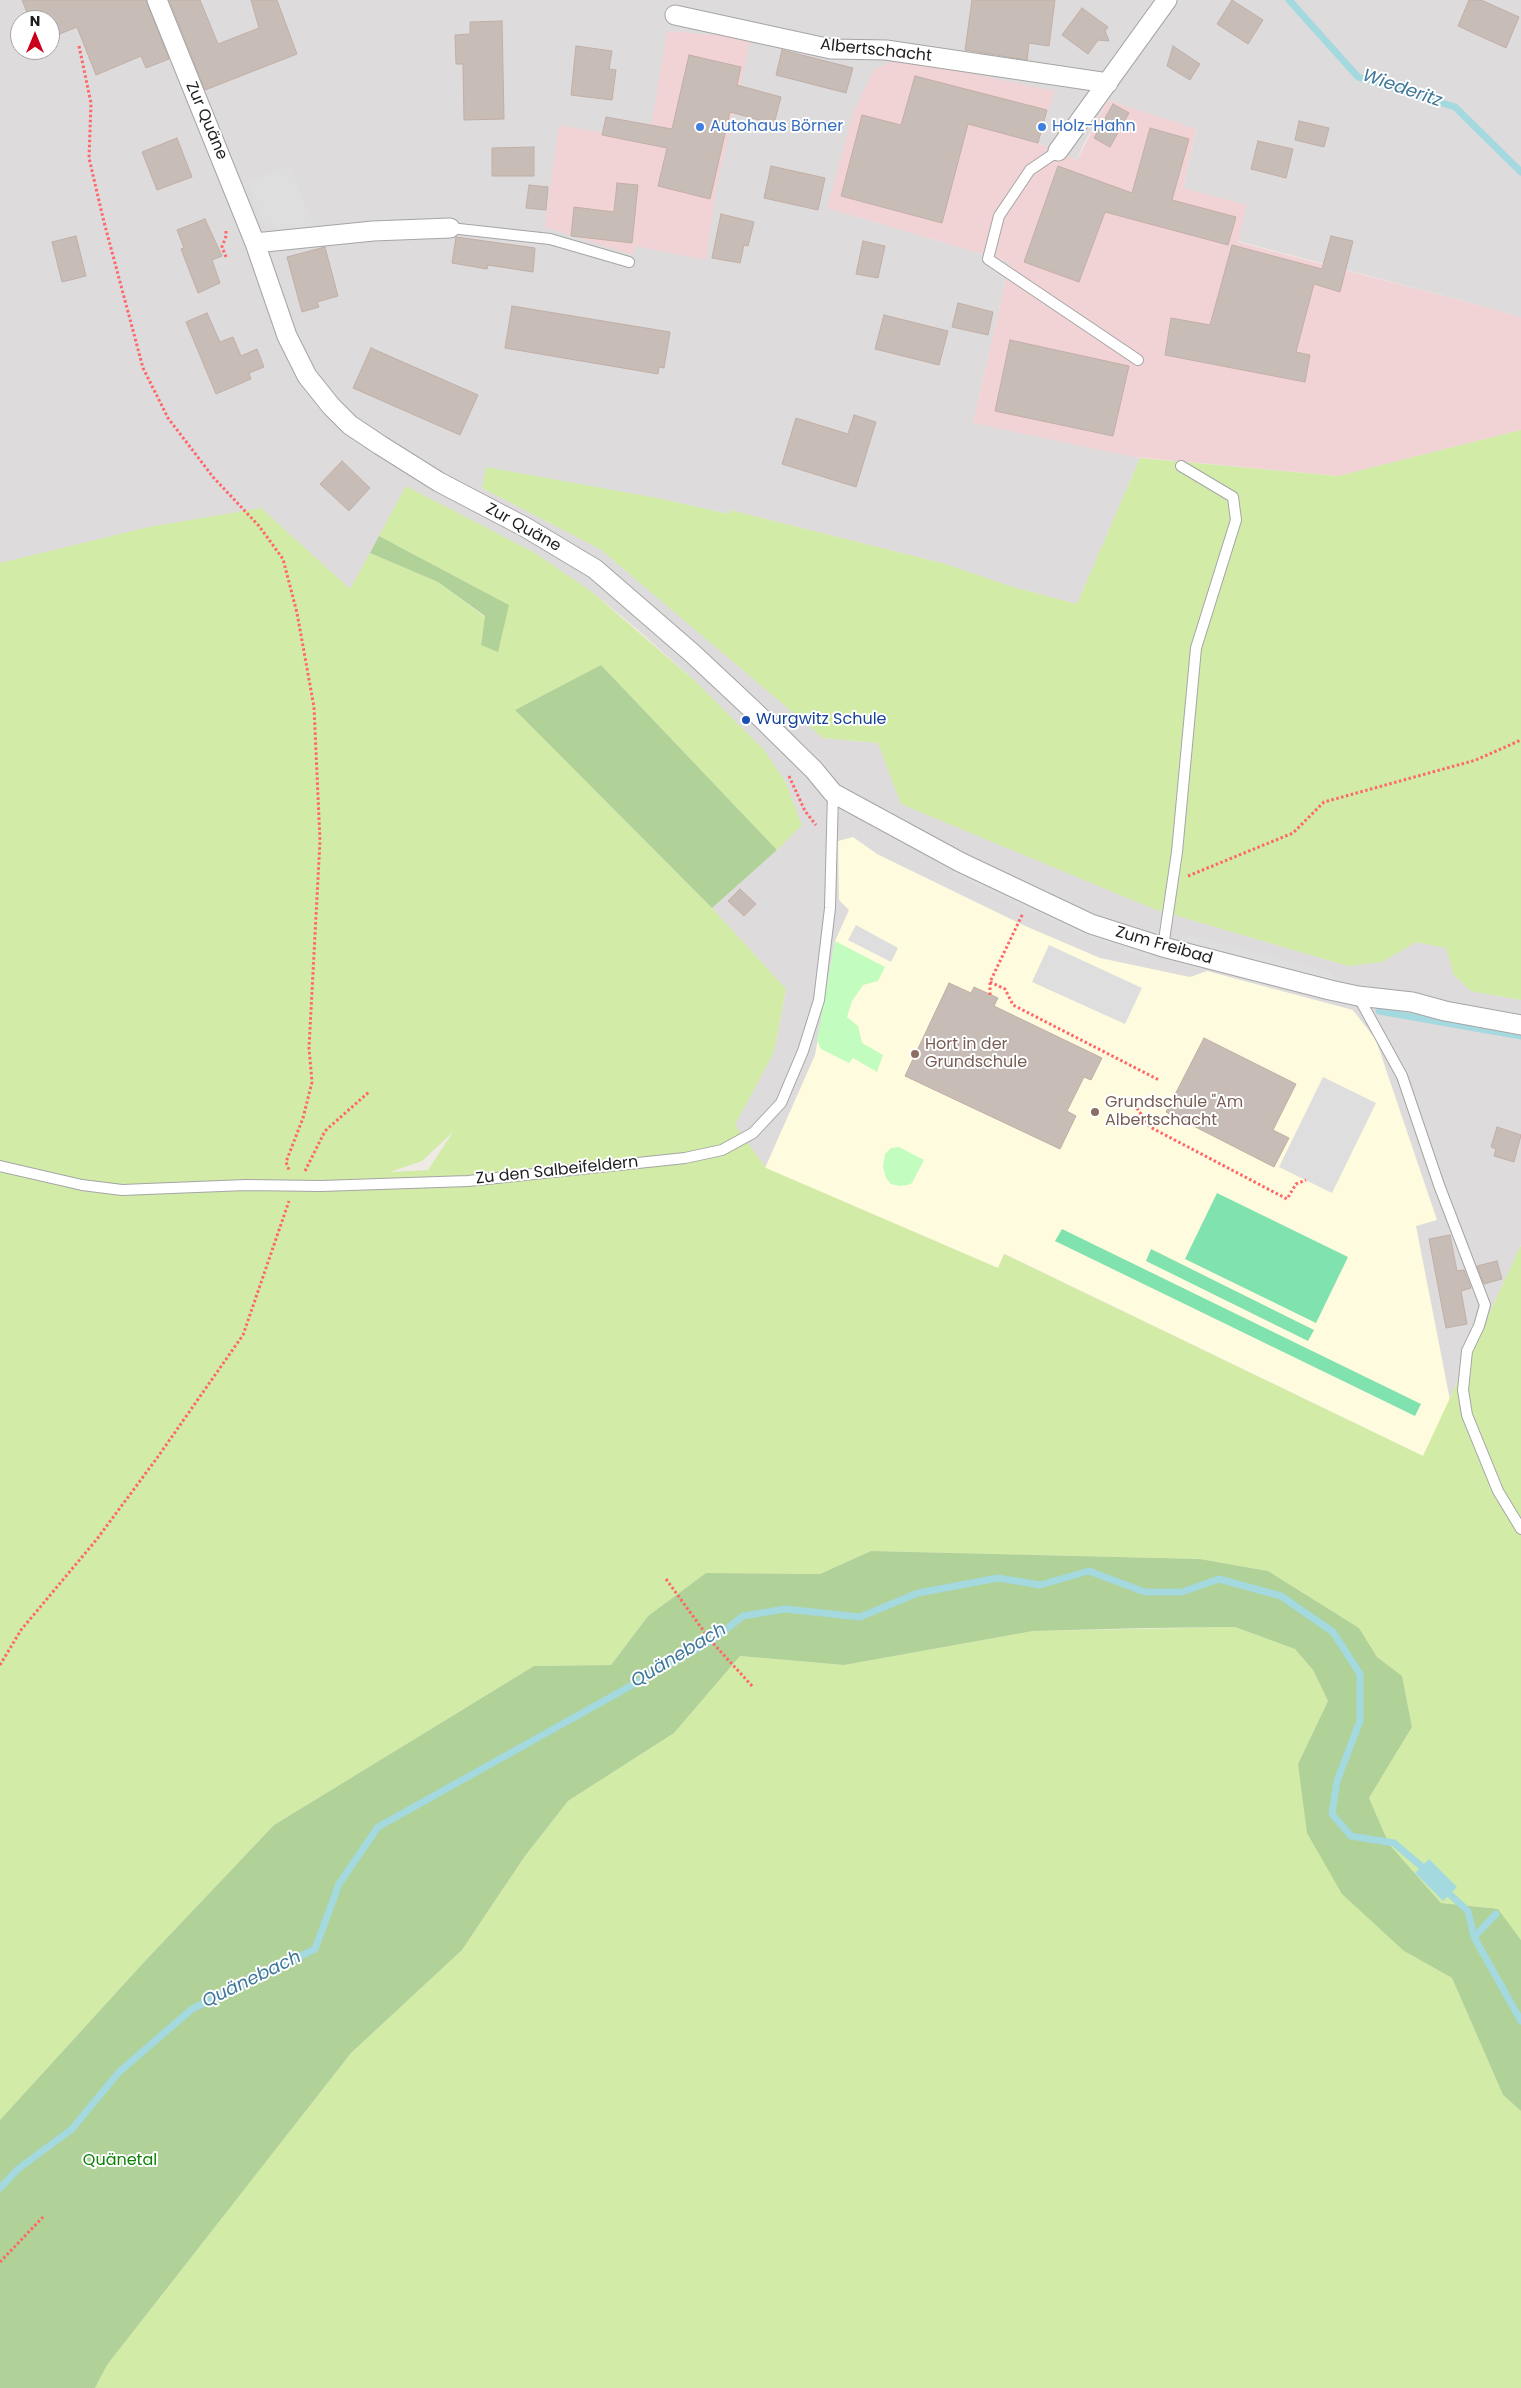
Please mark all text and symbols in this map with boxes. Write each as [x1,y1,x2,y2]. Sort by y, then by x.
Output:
north arrow [10,10,60,60]
text: N [30,11,40,31]
street label: Albertschacht [819,36,933,66]
water label: Wiederitz [1360,65,1444,113]
street label: Zur Quäne [181,79,231,163]
place label: Autohaus Börner [710,117,843,137]
place label: Holz-Hahn [1052,117,1136,137]
marker: Autohaus Börner [694,121,706,133]
marker: Holz-Hahn [1036,121,1048,133]
street label: Zur Quäne [482,499,564,557]
place label: Wurgwitz Schule [756,710,887,730]
marker: Wurgwitz Schule [740,714,752,726]
street label: Zum Freibad [1113,923,1215,969]
place label: Hort in der Grundschule [925,1035,1027,1073]
marker: Hort in der Grundschule [909,1048,921,1060]
place label: Grundschule "Am Albertschacht [1105,1093,1243,1131]
marker: Grundschule "Am Albertschacht [1089,1106,1101,1118]
street label: Zu den Salbeifeldern [475,1153,639,1189]
water label: Quänebach [627,1619,731,1693]
water label: Quänebach [199,1947,305,2013]
park label: Quänetal [83,2151,157,2171]

